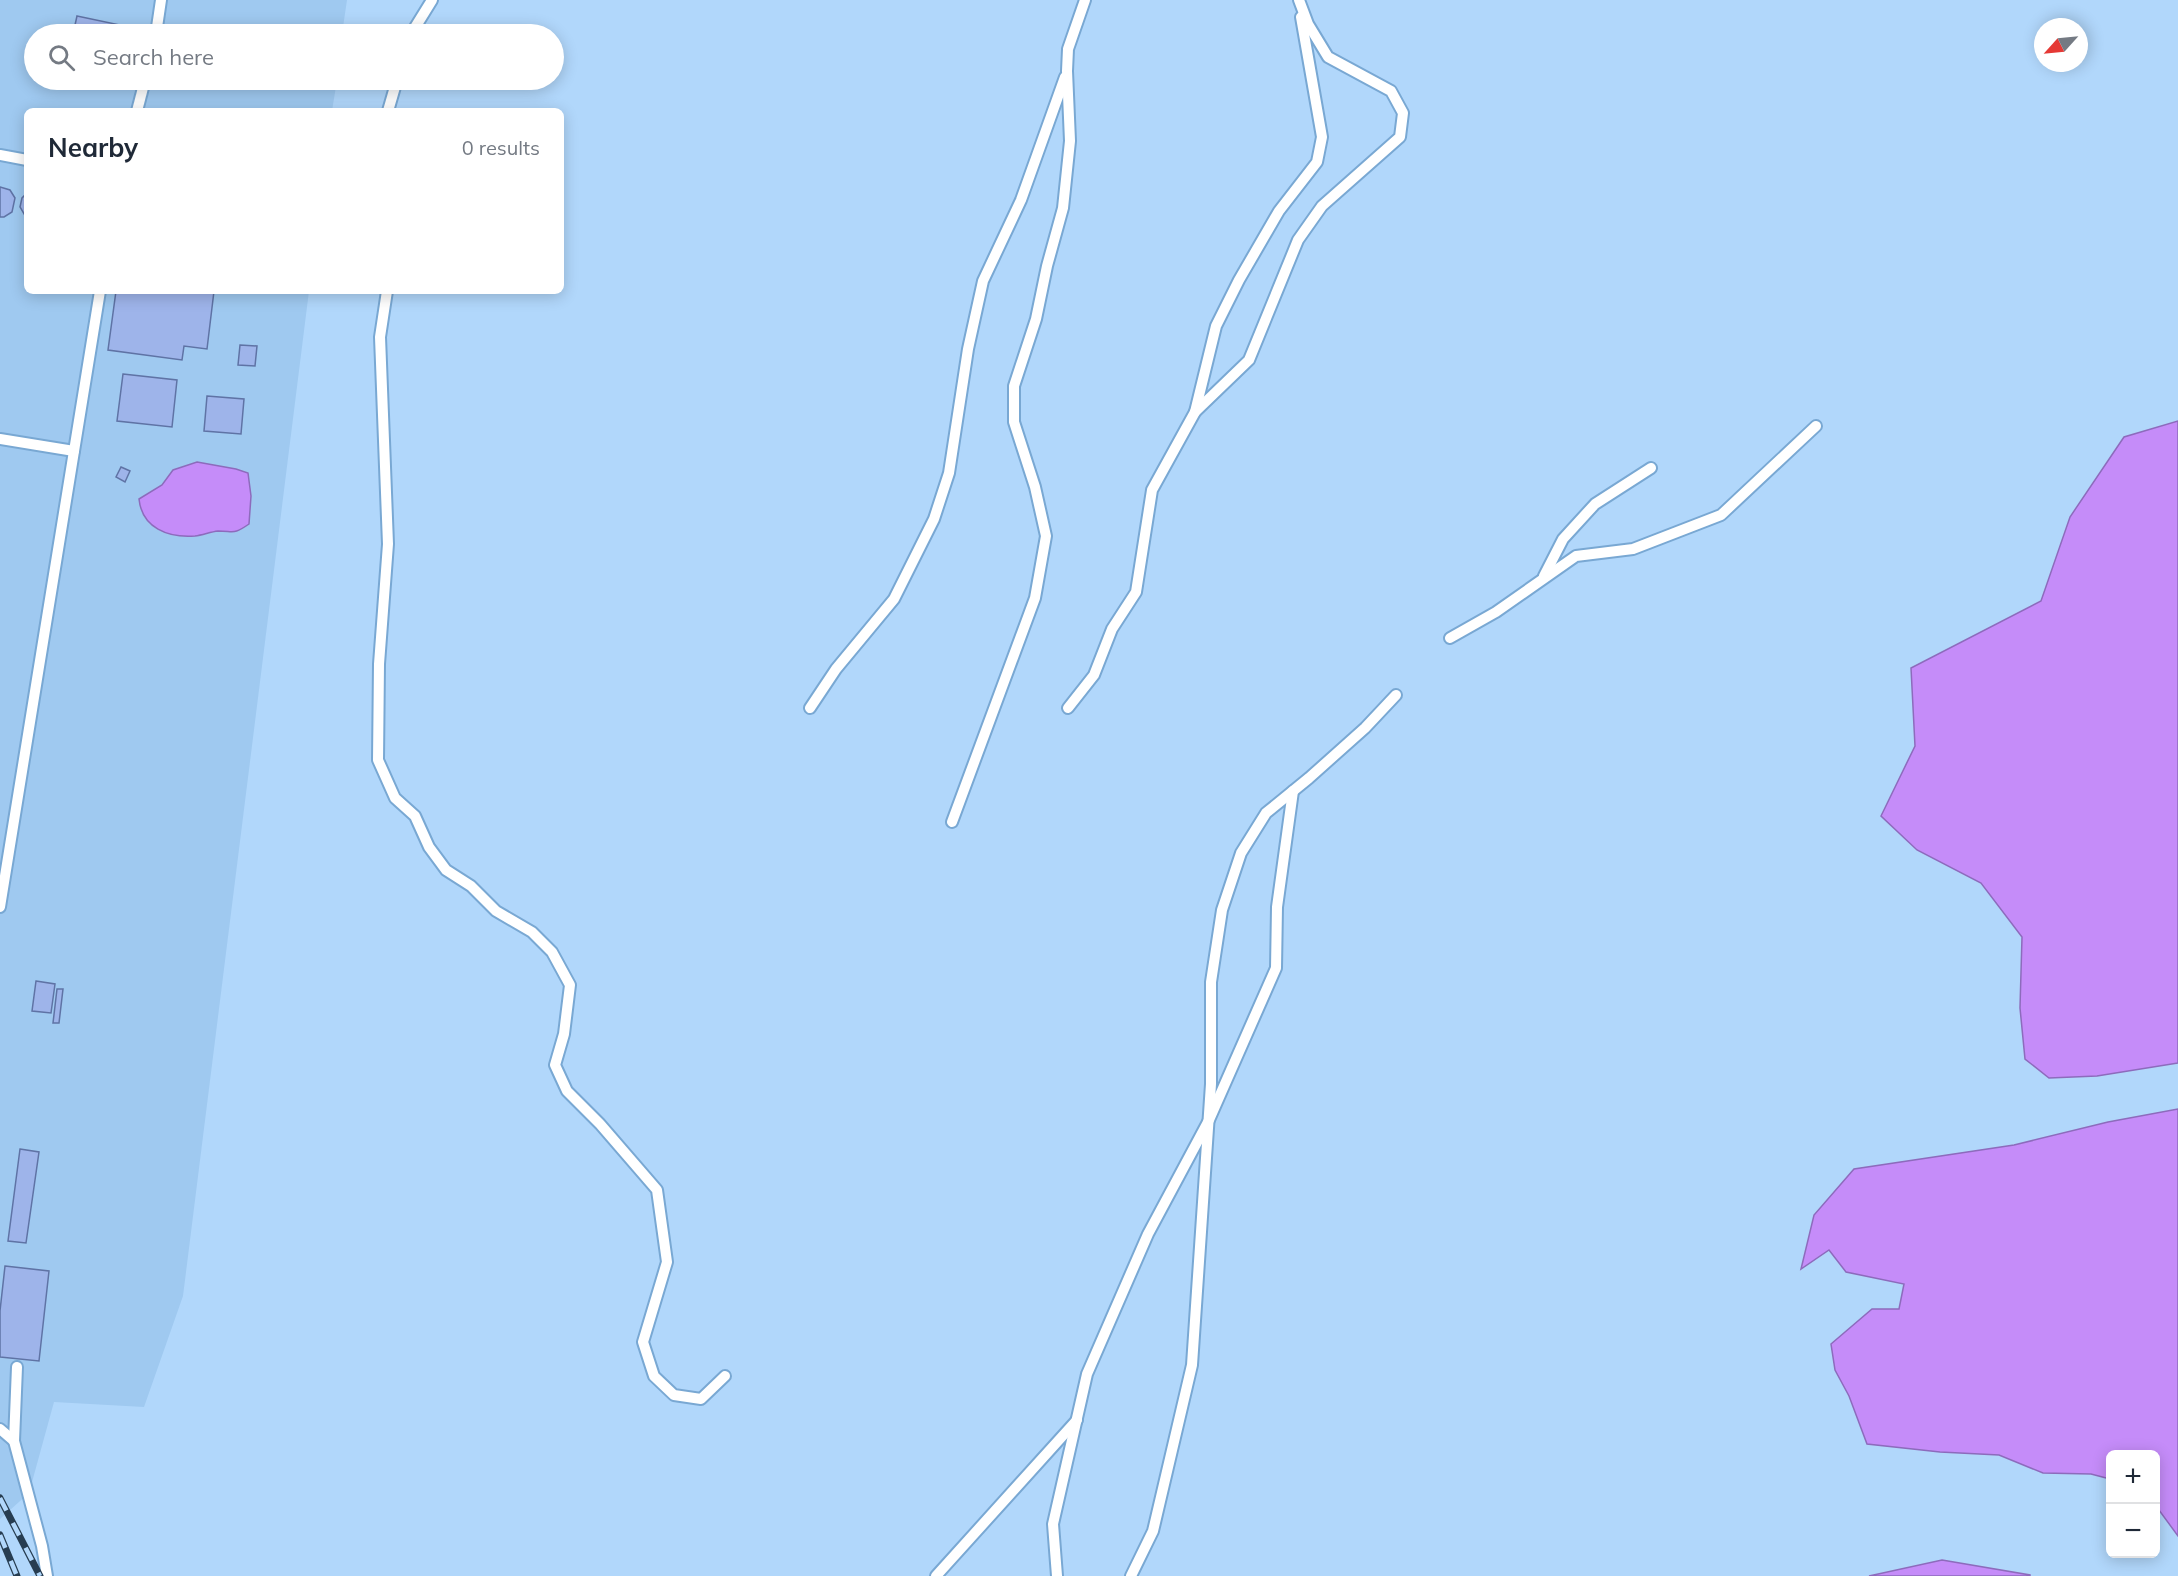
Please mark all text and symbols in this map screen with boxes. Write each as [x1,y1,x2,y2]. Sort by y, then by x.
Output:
north arrow [2034,18,2088,72]
search box [24,24,564,90]
icon: search [45,41,78,74]
text: Search here [93,43,214,71]
text: Nearby [48,131,138,164]
text: 0 results [462,135,540,160]
map controls [2106,1450,2160,1558]
button: + [2106,1450,2160,1504]
button: − [2106,1504,2160,1558]

